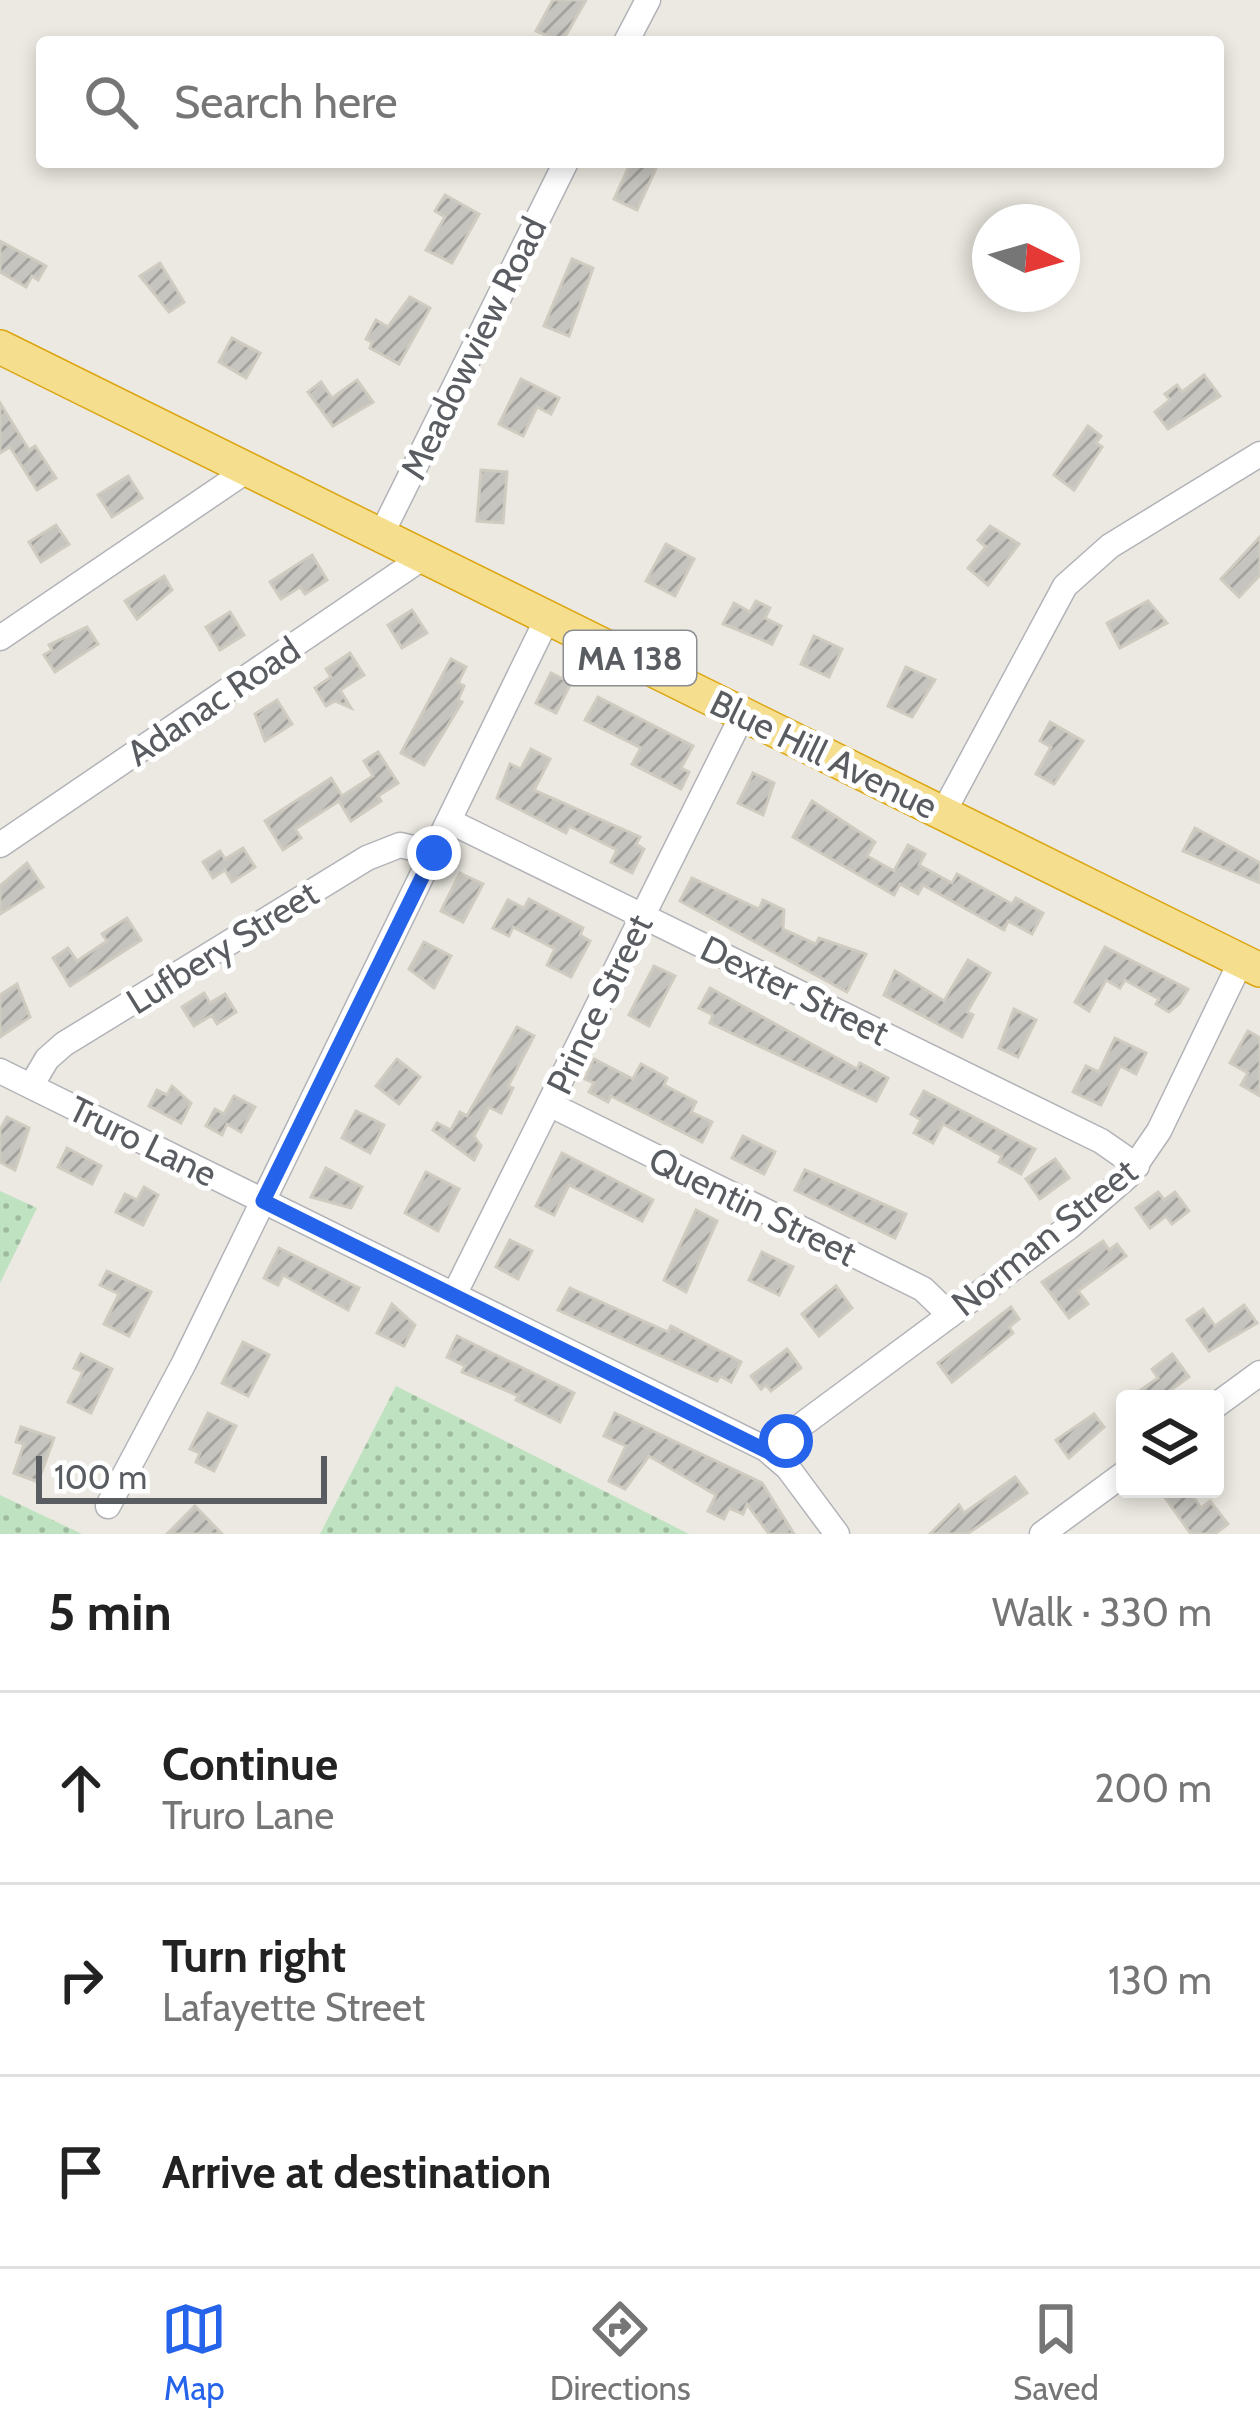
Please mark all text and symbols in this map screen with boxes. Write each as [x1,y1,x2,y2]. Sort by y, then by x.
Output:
search box [36,36,1224,168]
icon: search [78,69,144,135]
text: Search here [174,75,398,129]
north arrow [972,204,1080,312]
street label: Meadowview Road [390,210,556,486]
street label: Adanac Road [118,627,308,775]
road number: MA 138 [564,631,696,685]
street label: Blue Hill Avenue [703,680,945,828]
route end [407,826,461,880]
street label: Lufbery Street [118,871,326,1023]
street label: Prince Street [537,907,661,1101]
street label: Dexter Street [694,926,896,1054]
street label: Truro Lane [62,1086,224,1196]
street label: Quentin Street [642,1137,864,1275]
street label: Norman Street [942,1149,1146,1325]
map controls [1116,1390,1224,1498]
button: layers [1116,1390,1224,1498]
route start [759,1414,813,1468]
scale bar [36,1450,327,1503]
text: 100 m [54,1457,147,1497]
text: 5 min [48,1581,172,1643]
text: Walk · 330 m [992,1588,1212,1636]
text: Continue [162,1737,338,1791]
icon: ahead [48,1755,114,1821]
text: 200 m [1094,1764,1212,1812]
text: Truro Lane [162,1791,334,1839]
text: Turn right [162,1929,346,1983]
icon: right [48,1947,114,2013]
text: 130 m [1108,1956,1212,2004]
text: Lafayette Street [162,1983,425,2031]
icon: arrive [48,2139,114,2205]
text: Arrive at destination [162,2145,551,2199]
tab: Map [161,2296,227,2408]
tab: Directions [550,2296,691,2408]
tab: Saved [1013,2296,1099,2408]

